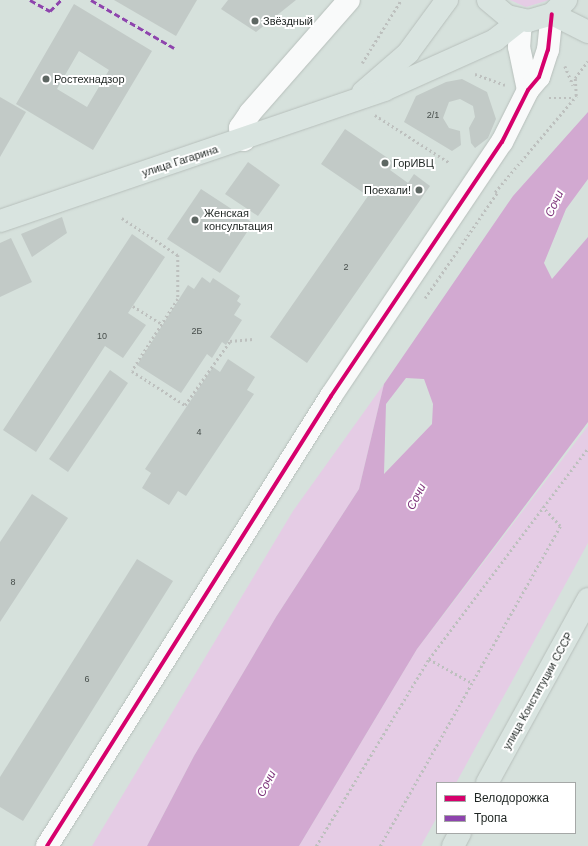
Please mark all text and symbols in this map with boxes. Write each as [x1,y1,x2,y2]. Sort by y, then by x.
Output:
place label: Звёздный [263,14,313,28]
marker: Звёздный [250,16,260,26]
place label: Ростехнадзор [54,72,125,86]
marker: Ростехнадзор [41,74,51,84]
house number: 2/1 [427,110,439,120]
street label: улица Гагарина [140,143,220,179]
place label: ГорИВЦ [393,156,434,170]
marker: ГорИВЦ [380,158,390,168]
place label: Поехали! [364,183,411,197]
marker: Поехали! [414,185,424,195]
water label: Сочи [543,188,567,220]
place label: Женская консультация [204,207,273,233]
marker: Женская консультация [189,214,201,226]
house number: 2 [343,262,349,272]
house number: 2Б [192,326,202,336]
house number: 10 [97,331,107,341]
house number: 4 [196,427,202,437]
water label: Сочи [404,481,430,513]
house number: 8 [10,577,16,587]
street label: улица Конституции СССР [500,630,576,752]
house number: 6 [84,674,90,684]
water label: Сочи [254,768,280,800]
legend [436,782,576,834]
text: Велодорожка [474,791,549,805]
text: Тропа [474,811,507,825]

